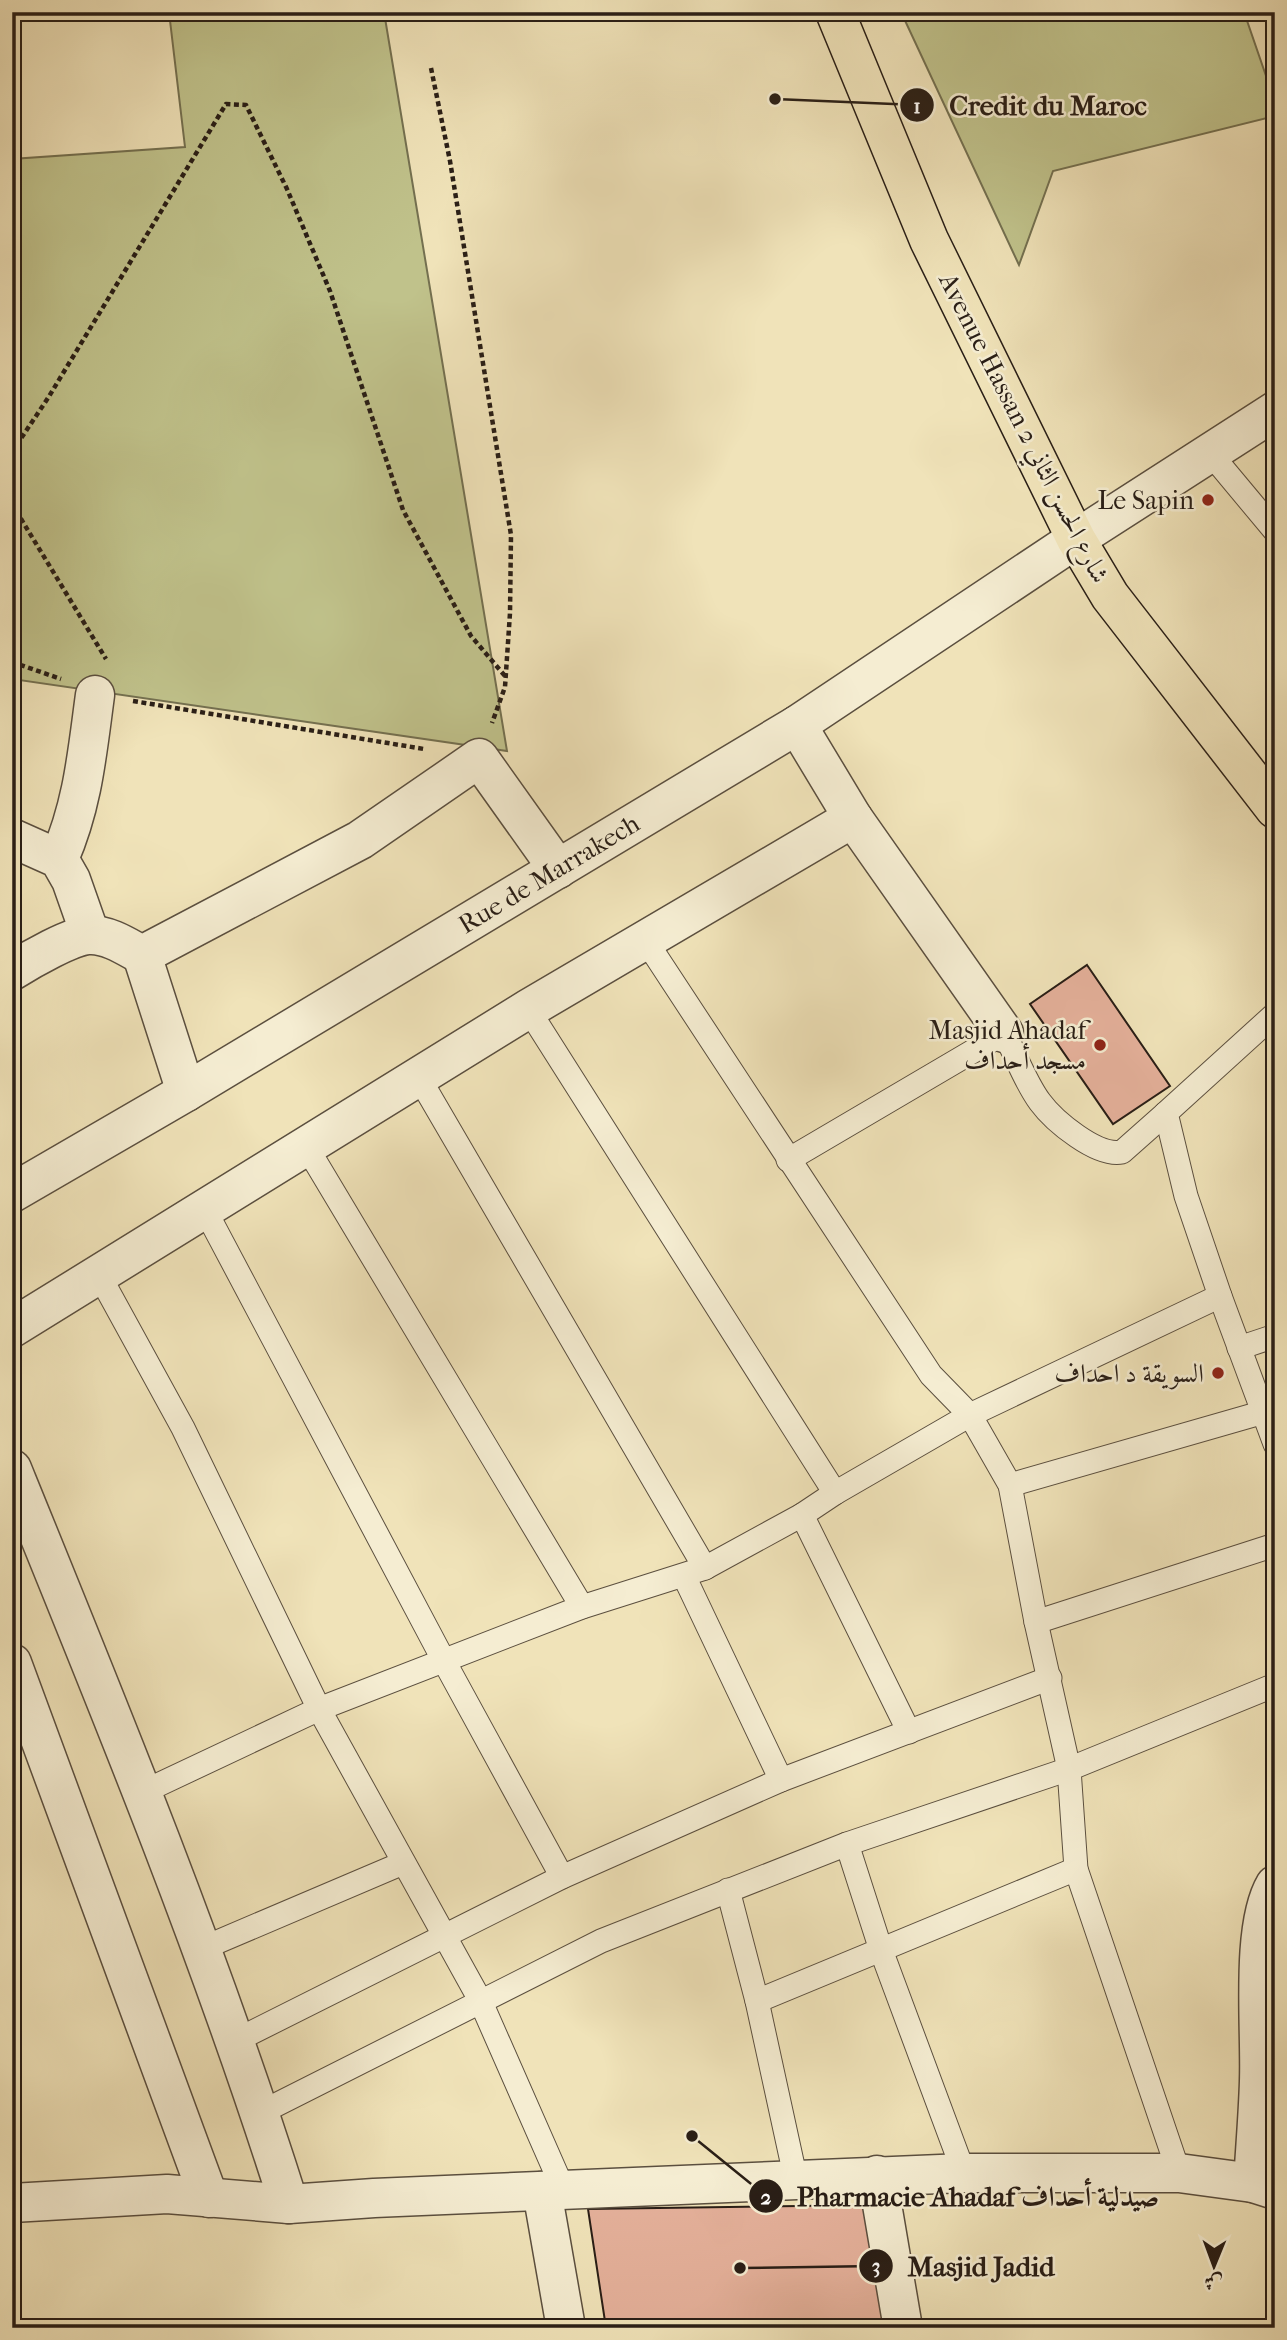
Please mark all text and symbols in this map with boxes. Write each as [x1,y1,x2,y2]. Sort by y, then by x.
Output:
callout: Credit du Maroc [900,81,1160,130]
text: Credit du Maroc [949,89,1147,122]
text: 1 [913,94,921,118]
street label: Avenue Hassan 2 شارع الحسن الثاني [926,267,1116,591]
place label: Le Sapin [1098,485,1194,516]
marker: Le Sapin [1200,492,1216,508]
street label: Rue de Marrakech [453,808,646,940]
place label: Masjid Ahadaf مسجد أحداف [928,1015,1091,1076]
marker: Masjid Ahadaf مسجد أحداف [1092,1037,1108,1053]
place label: السويقة د احداف [1055,1358,1204,1390]
marker: السويقة د احداف [1210,1365,1226,1381]
callout: Pharmacie Ahadaf صيدلية أحداف [748,2172,1174,2221]
text: Pharmacie Ahadaf صيدلية أحداف [797,2177,1159,2213]
text: 2 [761,2185,772,2209]
north arrow [1178,2232,1248,2302]
callout: Masjid Jadid [858,2242,1068,2291]
text: Masjid Jadid [908,2250,1055,2283]
text: 3 [872,2254,880,2278]
text: ش [1204,2271,1223,2293]

